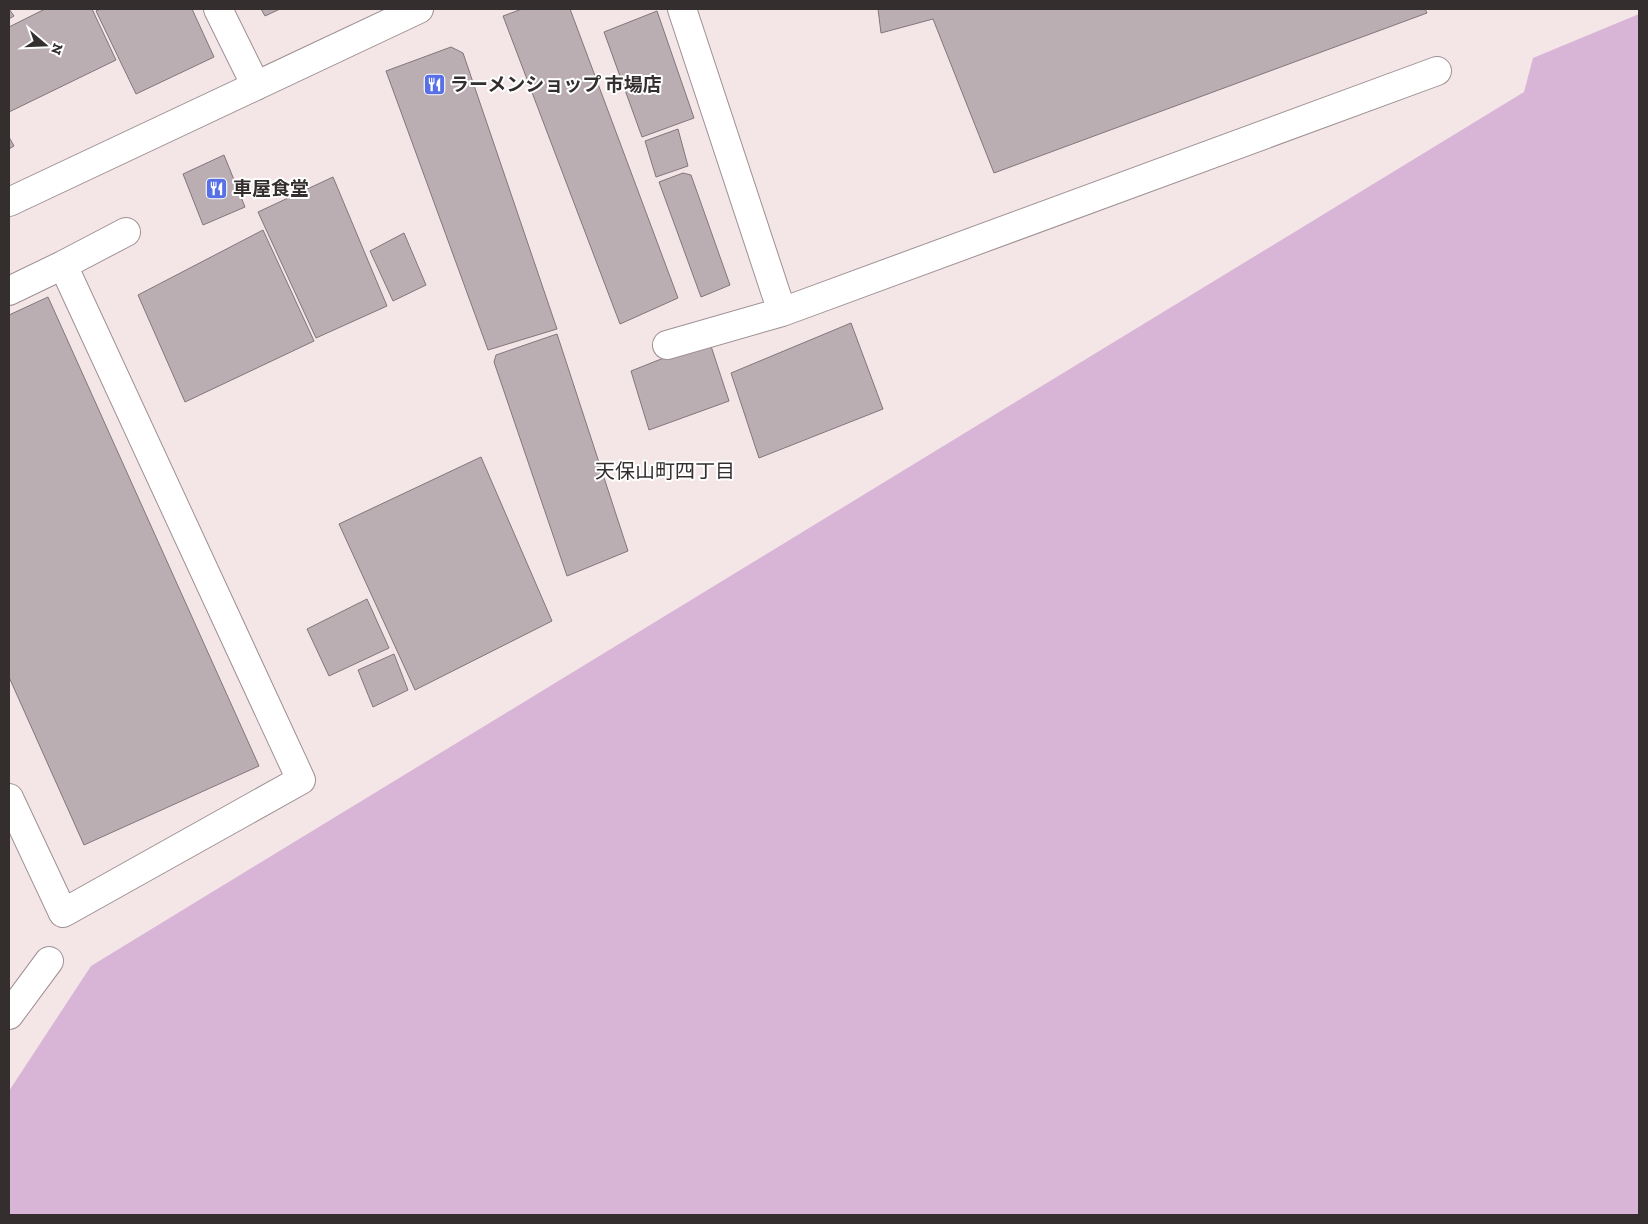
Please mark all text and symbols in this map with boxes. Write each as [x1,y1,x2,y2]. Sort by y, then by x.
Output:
north arrow [20,20,70,70]
text: N [47,41,67,57]
restaurant icon: ラーメンショップ 市場店 [422,72,446,96]
place label: ラーメンショップ 市場店 [450,73,662,96]
restaurant icon: 車屋食堂 [205,176,229,200]
place label: 車屋食堂 [233,177,309,200]
district label: 天保山町四丁目 [595,459,735,483]

